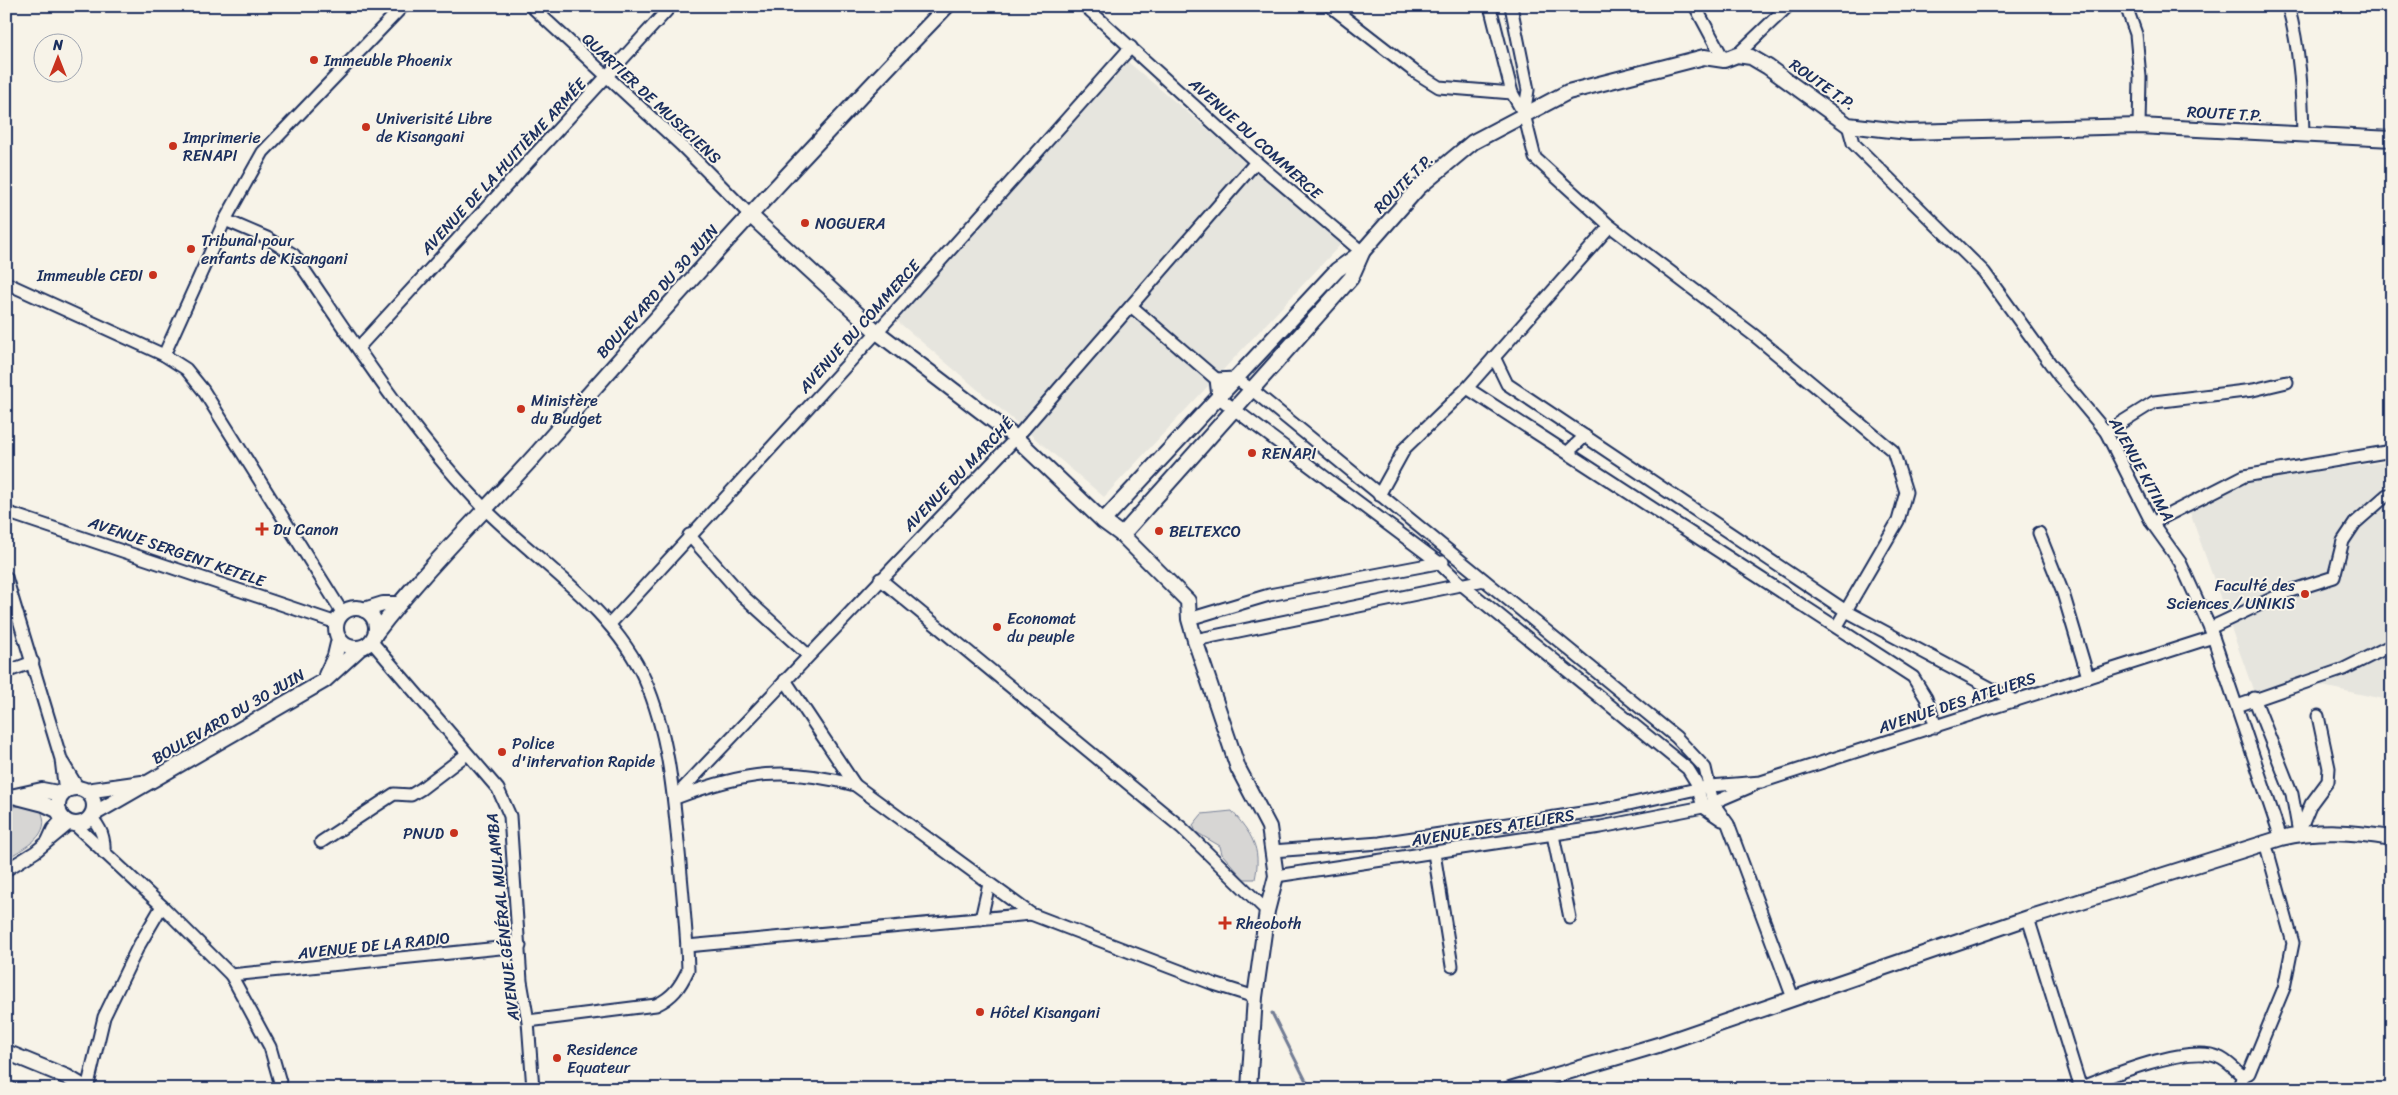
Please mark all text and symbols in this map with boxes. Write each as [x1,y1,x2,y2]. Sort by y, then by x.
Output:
street label: QUARTIER DE MUSICIENS [575,25,728,171]
north arrow [32,32,82,82]
text: N [52,33,63,58]
place label: Immeuble Phoenix [323,46,453,75]
street label: ROUTE T.P. [1783,51,1862,118]
marker: Immeuble Phoenix [308,54,320,66]
street label: AVENUE DU COMMERCE [1181,69,1330,207]
street label: AVENUE DE LA HUITIÈME ARMÉE [412,70,594,262]
street label: ROUTE T.P. [2186,97,2264,130]
place label: Univerisité Libre de Kisangani [376,104,492,151]
marker: Univerisité Libre de Kisangani [360,121,372,133]
place label: Imprimerie RENAPI [182,123,261,170]
marker: Imprimerie RENAPI [167,140,179,152]
street label: ROUTE T.P. [1366,146,1441,221]
place label: NOGUERA [815,209,886,238]
street label: BOULEVARD DU 30 JUIN [589,217,727,365]
marker: NOGUERA [799,217,811,229]
place label: Tribunal pour enfants de Kisangani [201,226,348,273]
marker: Tribunal pour enfants de Kisangani [185,243,197,255]
street label: AVENUE DU COMMERCE [790,252,928,401]
place label: Immeuble CEDI [36,261,143,290]
marker: Immeuble CEDI [147,269,159,281]
place label: Ministère du Budget [531,386,602,433]
marker: Ministère du Budget [515,403,527,415]
street label: AVENUE DU MARCHÉ [895,409,1022,539]
street label: AVENUE KITIMA [2100,411,2182,527]
place label: RENAPI [1262,439,1316,468]
marker: RENAPI [1246,447,1258,459]
street label: AVENUE SERGENT KETELE [84,507,270,596]
place label: Du Canon [273,515,339,544]
place label: BELTEXCO [1169,517,1241,546]
marker: Du Canon [255,522,269,536]
marker: BELTEXCO [1153,525,1165,537]
place label: Faculté des Sciences / UNIKIS [2167,571,2296,618]
marker: Faculté des Sciences / UNIKIS [2299,588,2311,600]
place label: Economat du peuple [1007,604,1076,651]
marker: Economat du peuple [991,621,1003,633]
street label: BOULEVARD DU 30 JUIN [146,660,311,772]
street label: AVENUE DES ATELIERS [1873,663,2040,742]
place label: Police d'intervation Rapide [512,729,655,776]
marker: Police d'intervation Rapide [496,746,508,758]
street label: AVENUE DES ATELIERS [1408,800,1577,855]
street label: AVENUE GÉNÉRAL MULAMBA [477,812,528,1023]
place label: PNUD [403,819,444,848]
marker: PNUD [448,827,460,839]
place label: Rheoboth [1236,909,1302,938]
marker: Rheoboth [1218,916,1232,930]
street label: AVENUE DE LA RADIO [295,923,452,968]
place label: Hôtel Kisangani [990,998,1101,1027]
marker: Hôtel Kisangani [974,1006,986,1018]
place label: Residence Equateur [567,1035,638,1082]
marker: Residence Equateur [551,1052,563,1064]

